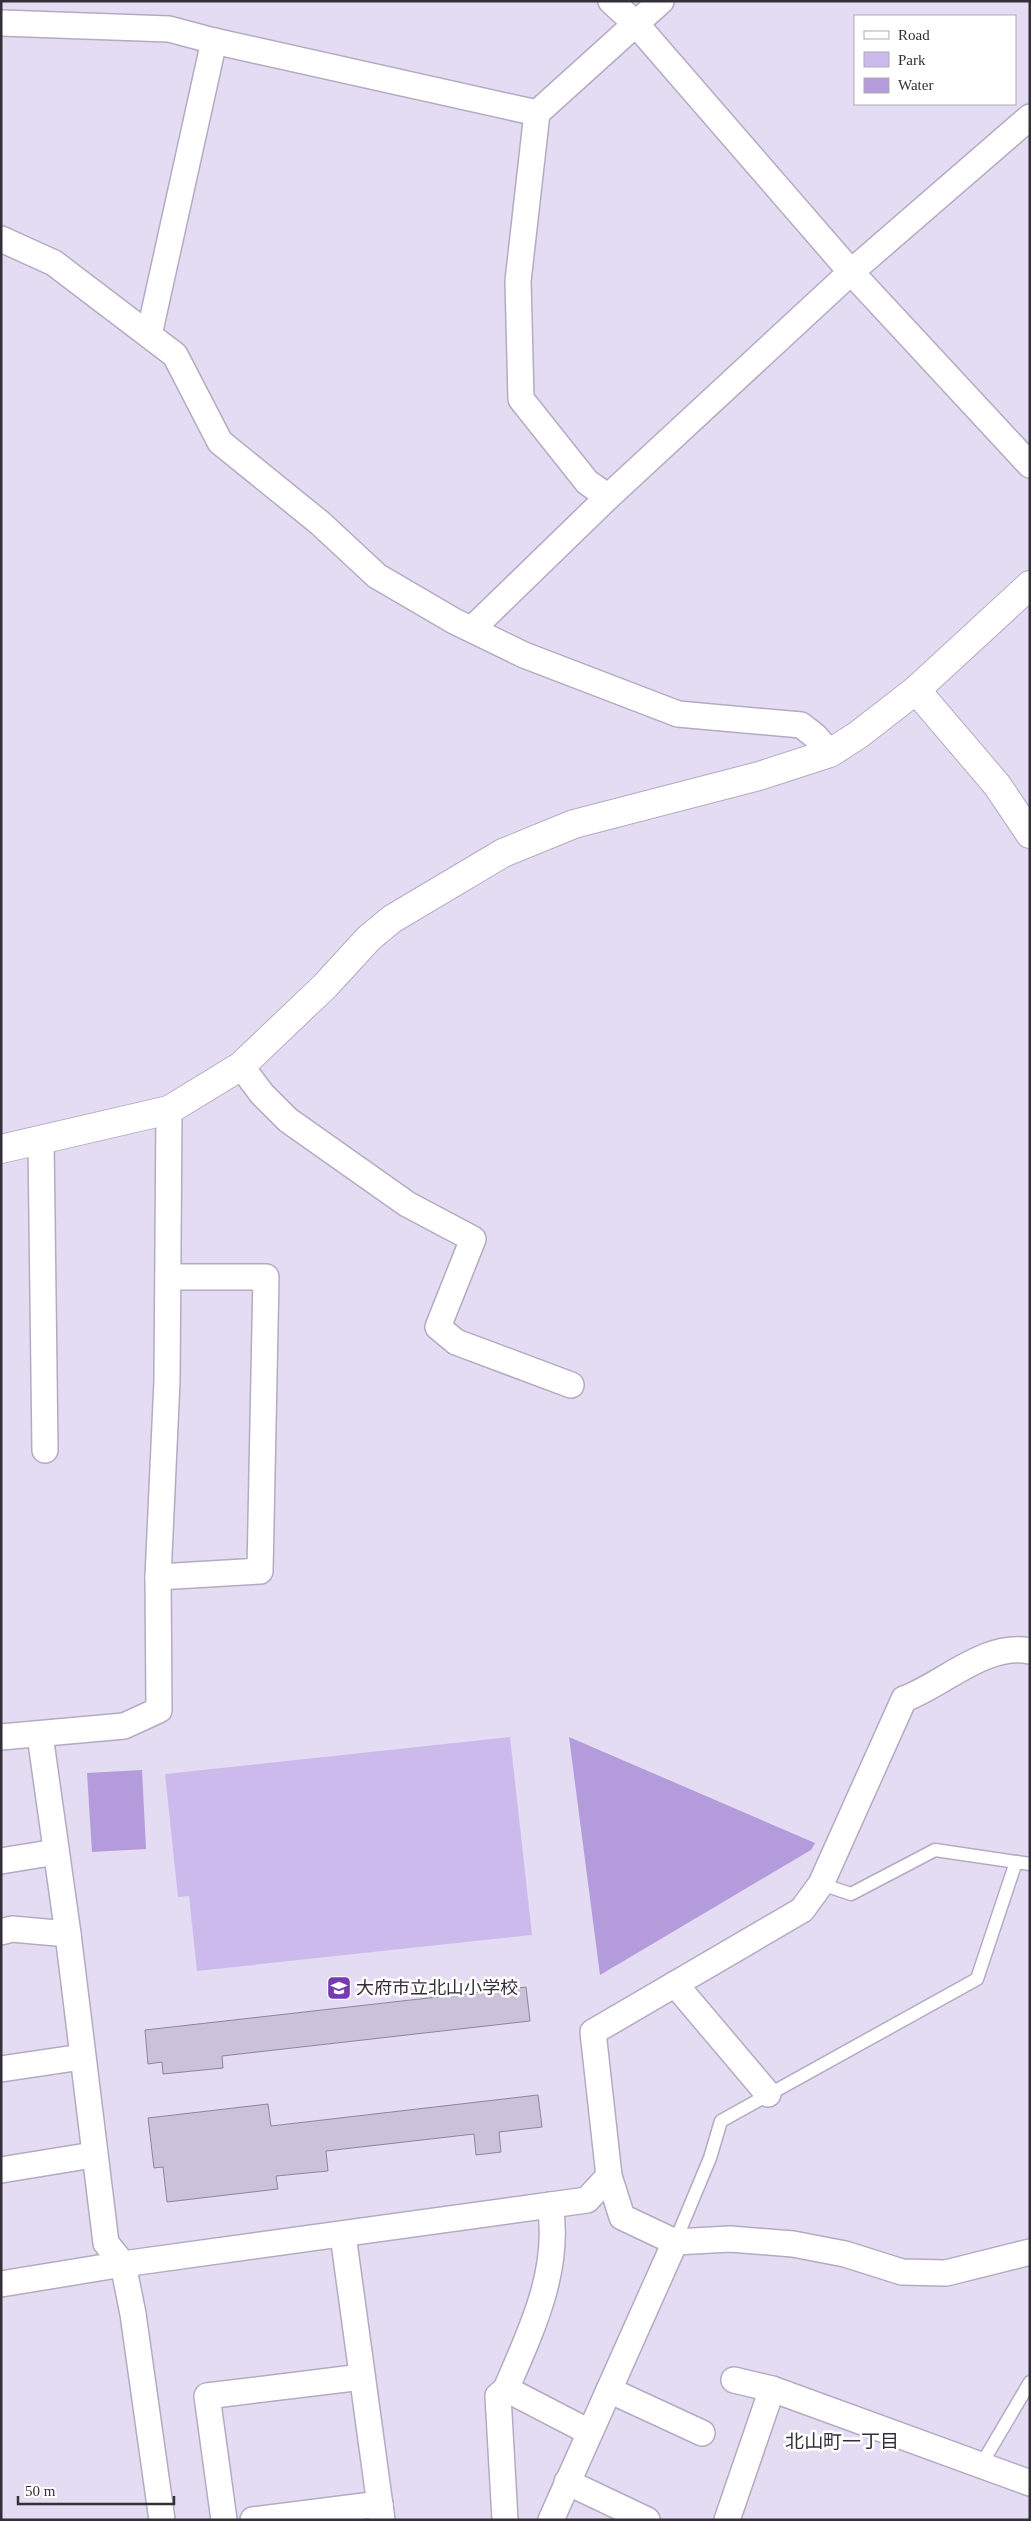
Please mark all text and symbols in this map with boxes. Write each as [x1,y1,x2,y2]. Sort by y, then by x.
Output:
legend [854,15,1016,105]
text: Road [898,27,930,43]
text: Park [898,52,926,68]
text: Water [898,77,933,93]
school or university icon: 大府市立北山小学校 [326,1975,352,2001]
place label: 大府市立北山小学校 [356,1978,518,1998]
district label: 北山町一丁目 [785,2431,899,2452]
scale bar [18,2474,174,2506]
text: 50 m [25,2483,56,2499]

